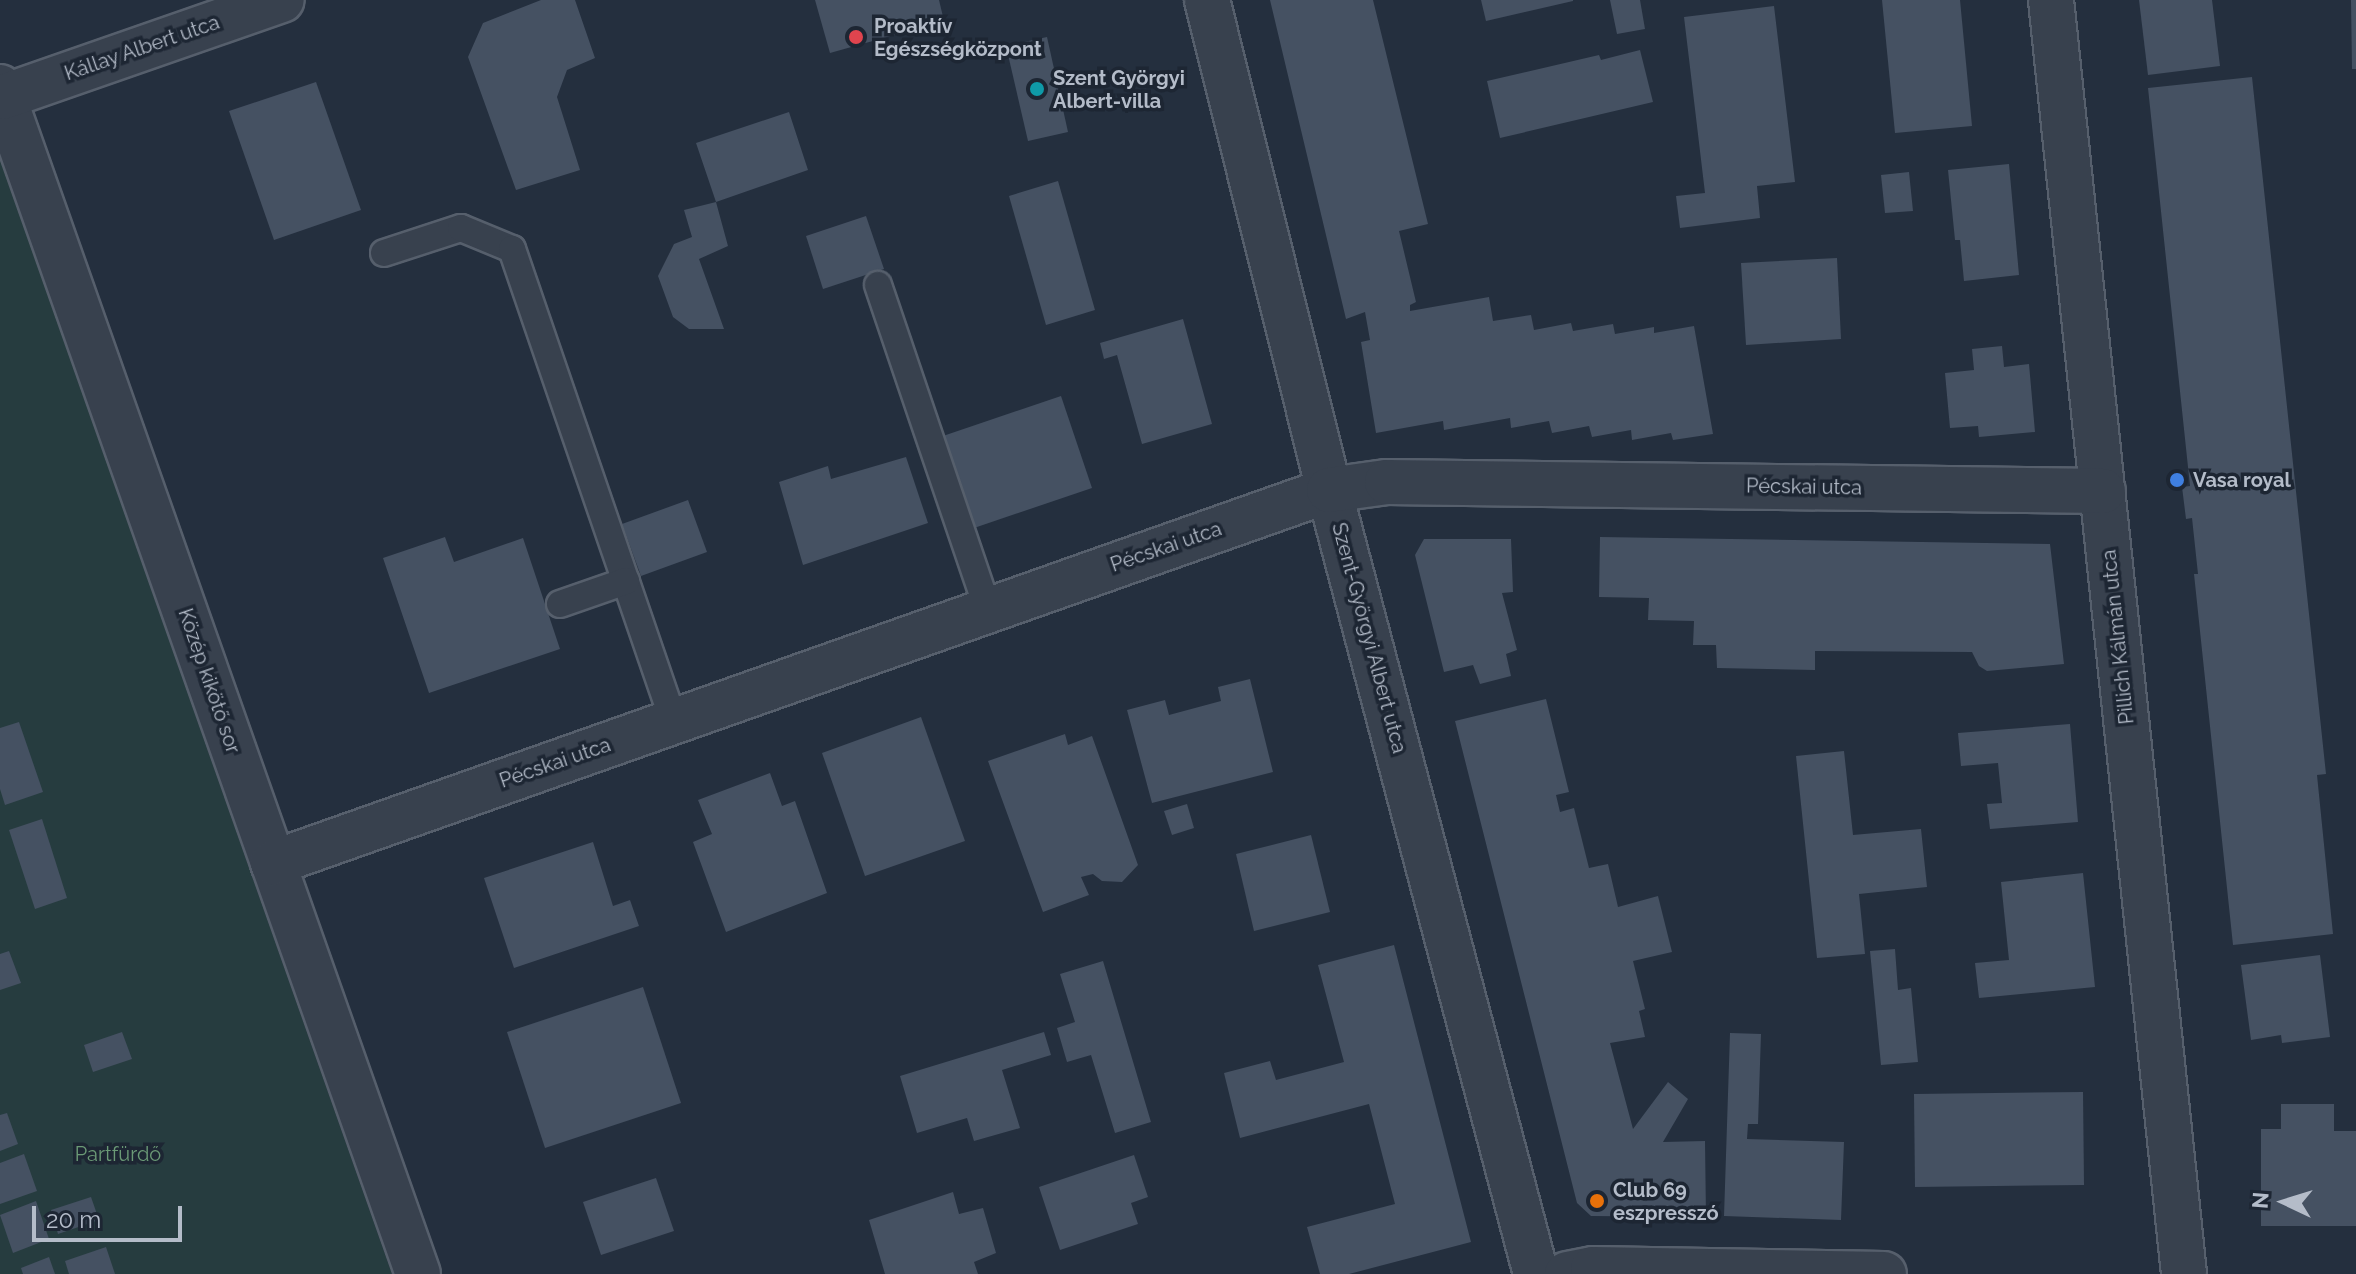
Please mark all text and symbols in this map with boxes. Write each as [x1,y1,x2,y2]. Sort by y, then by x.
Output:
street label: Kállay Albert utca [61,10,223,86]
place label: Proaktív Egészségközpont [874,14,1042,61]
marker: Proaktív Egészségközpont [845,26,867,48]
place label: Szent Györgyi Albert-villa [1053,66,1185,113]
marker: Szent Györgyi Albert-villa [1028,80,1046,98]
place label: Vasa royal [2193,468,2291,492]
marker: Vasa royal [2168,471,2186,489]
street label: Pécskai utca [1746,474,1862,500]
street label: Pécskai utca [1107,517,1225,577]
street label: Szent-Györgyi Albert utca [1327,520,1411,756]
street label: Pillich Kálmán utca [2097,549,2139,725]
street label: Közép kikötő sor [173,605,245,757]
street label: Pécskai utca [496,733,614,793]
park label: Partfürdő [75,1142,161,1166]
north arrow [2244,1162,2324,1242]
place label: Club 69 eszpresszó [1613,1178,1719,1225]
scale bar [36,1190,186,1240]
text: N [2247,1191,2274,1210]
marker: Club 69 eszpresszó [1588,1192,1606,1210]
text: 20 m [46,1205,101,1234]

